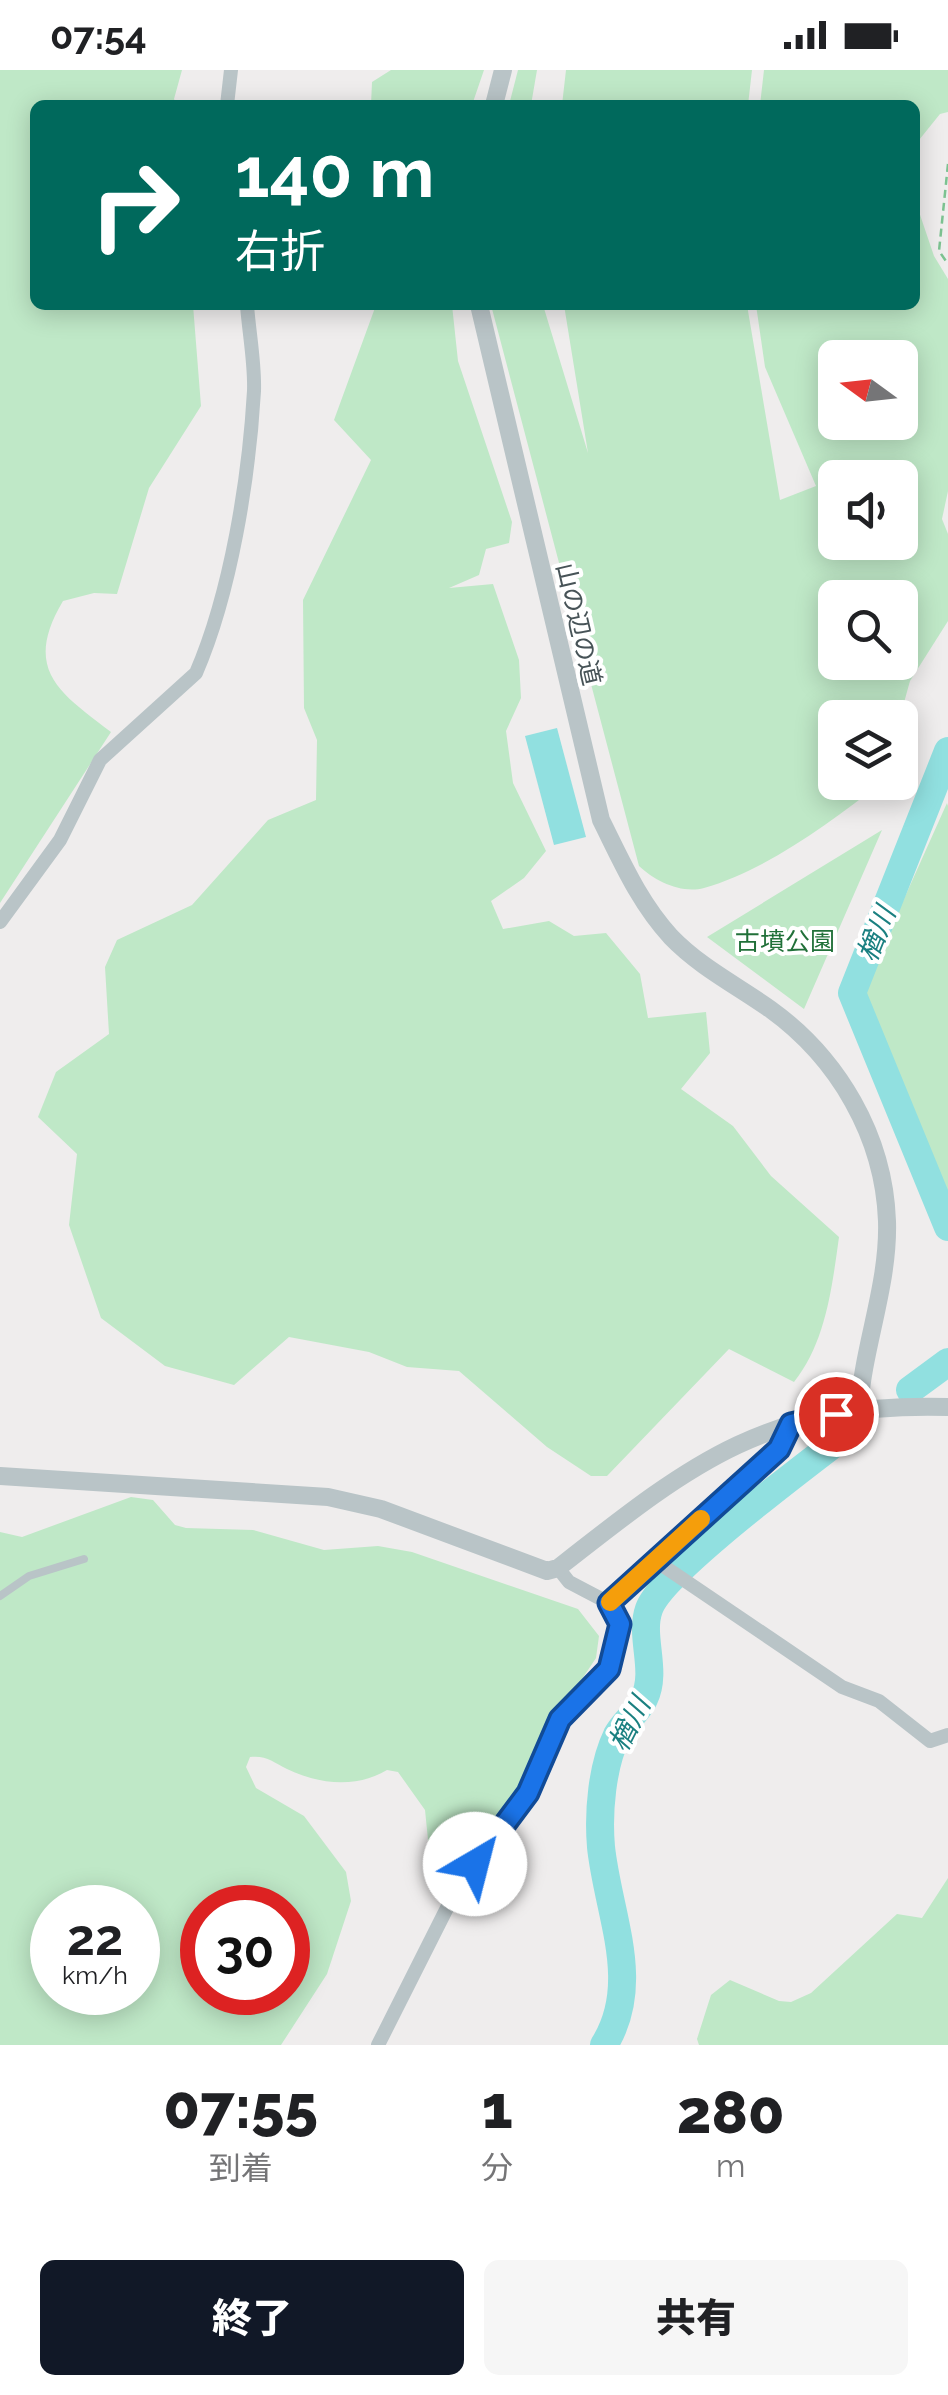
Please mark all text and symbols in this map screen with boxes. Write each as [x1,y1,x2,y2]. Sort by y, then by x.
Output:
text: 07:54 [50,13,147,58]
text: 140 m [235,131,435,213]
icon: right [70,140,200,270]
text: 右折 [235,225,325,278]
north arrow [818,340,918,440]
map controls [818,340,918,800]
button: sound [818,460,918,560]
street label: 山の辺の道 [550,560,608,688]
button: search [818,580,918,680]
button: layers [818,700,918,800]
water label: 楢川 [851,899,903,966]
park label: 古墳公園 [735,926,835,956]
pin [794,1372,879,1457]
icon: arrive [809,1387,864,1442]
water label: 楢川 [602,1689,658,1757]
position arrow [423,1812,527,1916]
speed limit sign: 30 [180,1885,310,2015]
text: 22 [67,1908,123,1967]
text: km/h [62,1960,128,1990]
text: 07:55 [163,2072,318,2142]
text: 1 [482,2072,513,2142]
text: 280 [677,2077,785,2147]
text: m [716,2147,745,2184]
text: 到着 [209,2149,273,2186]
text: 分 [481,2149,513,2186]
button: 終了 [40,2260,464,2375]
button: 共有 [484,2260,908,2375]

